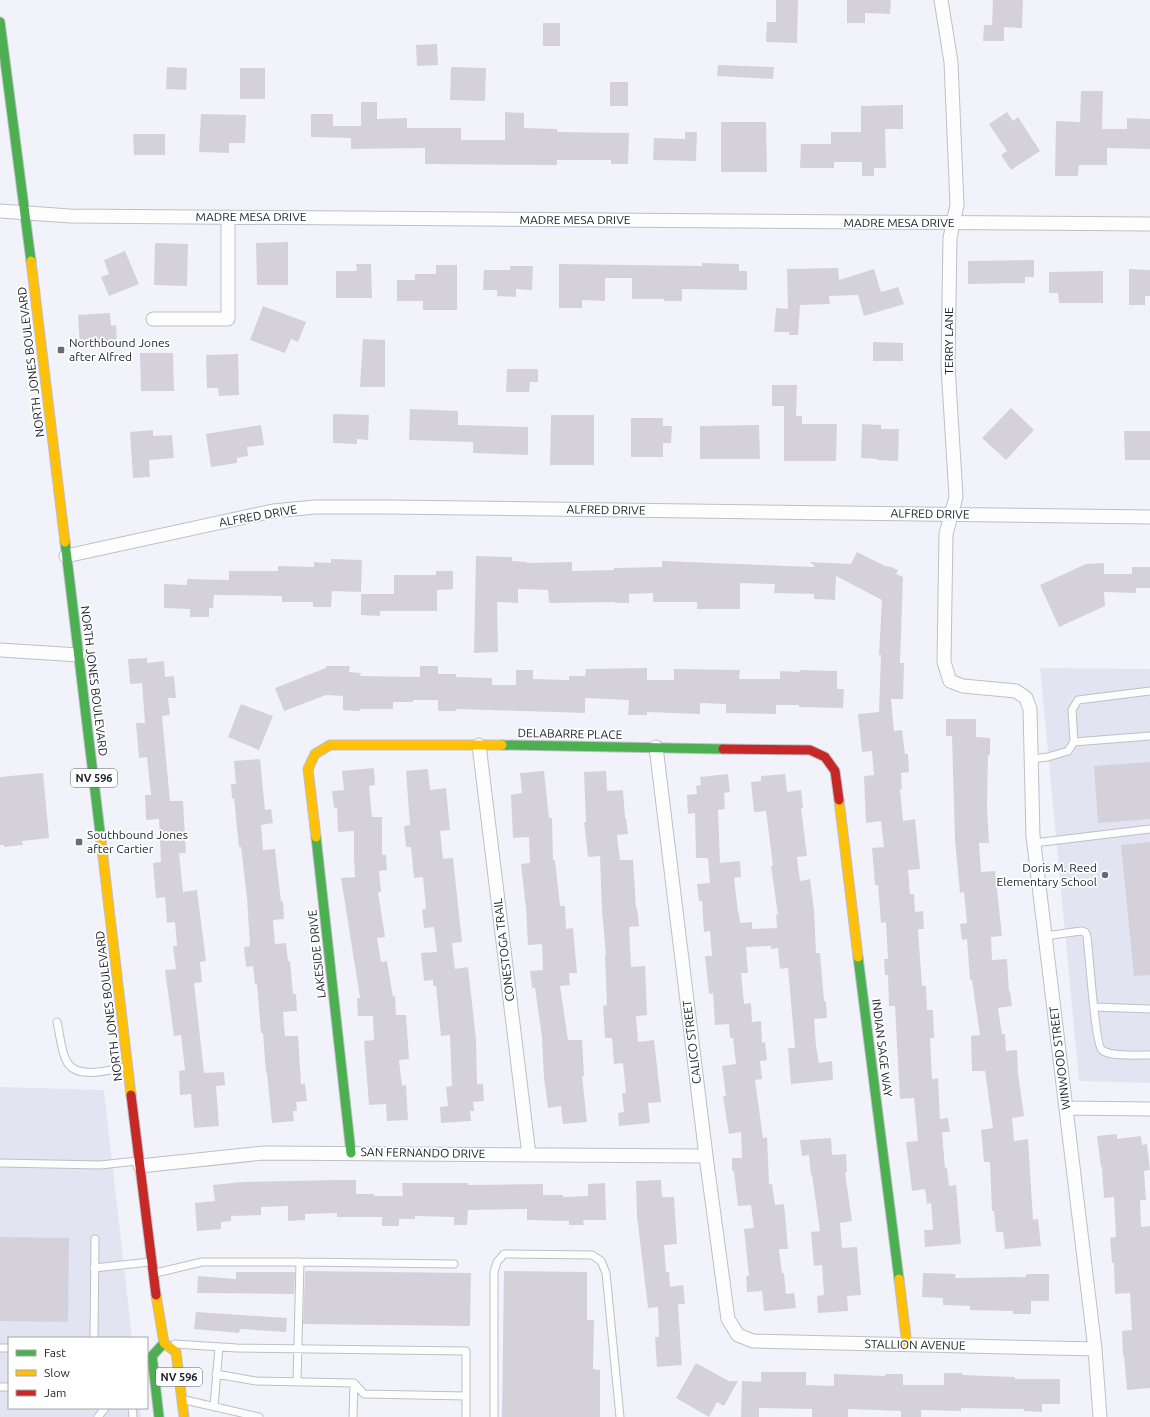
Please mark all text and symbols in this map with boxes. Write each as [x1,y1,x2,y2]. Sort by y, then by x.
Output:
street label: MADRE MESA DRIVE [195,210,307,223]
street label: MADRE MESA DRIVE [519,213,631,226]
street label: MADRE MESA DRIVE [843,216,955,229]
street label: NORTH JONES BOULEVARD [15,286,46,438]
street label: TERRY LANE [942,307,955,375]
place label: Northbound Jones after Alfred [69,336,170,363]
marker: Northbound Jones after Alfred [56,345,66,355]
street label: ALFRED DRIVE [218,502,298,529]
street label: ALFRED DRIVE [566,502,646,517]
street label: ALFRED DRIVE [890,506,970,521]
street label: NORTH JONES BOULEVARD [79,605,110,757]
street label: DELABARRE PLACE [518,726,623,741]
road number: NV 596 [71,769,117,787]
place label: Southbound Jones after Cartier [87,828,188,855]
marker: Southbound Jones after Cartier [74,837,84,847]
place label: Doris M. Reed Elementary School [997,861,1097,888]
marker: Doris M. Reed Elementary School [1100,870,1110,880]
street label: CONESTOGA TRAIL [491,898,516,1002]
street label: LAKESIDE DRIVE [305,909,328,999]
street label: NORTH JONES BOULEVARD [93,930,124,1082]
street label: INDIAN SAGE WAY [870,998,895,1098]
street label: CALICO STREET [680,999,703,1085]
street label: WINWOOD STREET [1047,1005,1072,1111]
street label: SAN FERNANDO DRIVE [361,1145,486,1160]
legend [8,1337,148,1409]
street label: STALLION AVENUE [864,1337,966,1352]
text: Fast [44,1346,66,1359]
text: Slow [44,1366,70,1379]
road number: NV 596 [156,1368,202,1386]
text: Jam [44,1386,66,1399]

